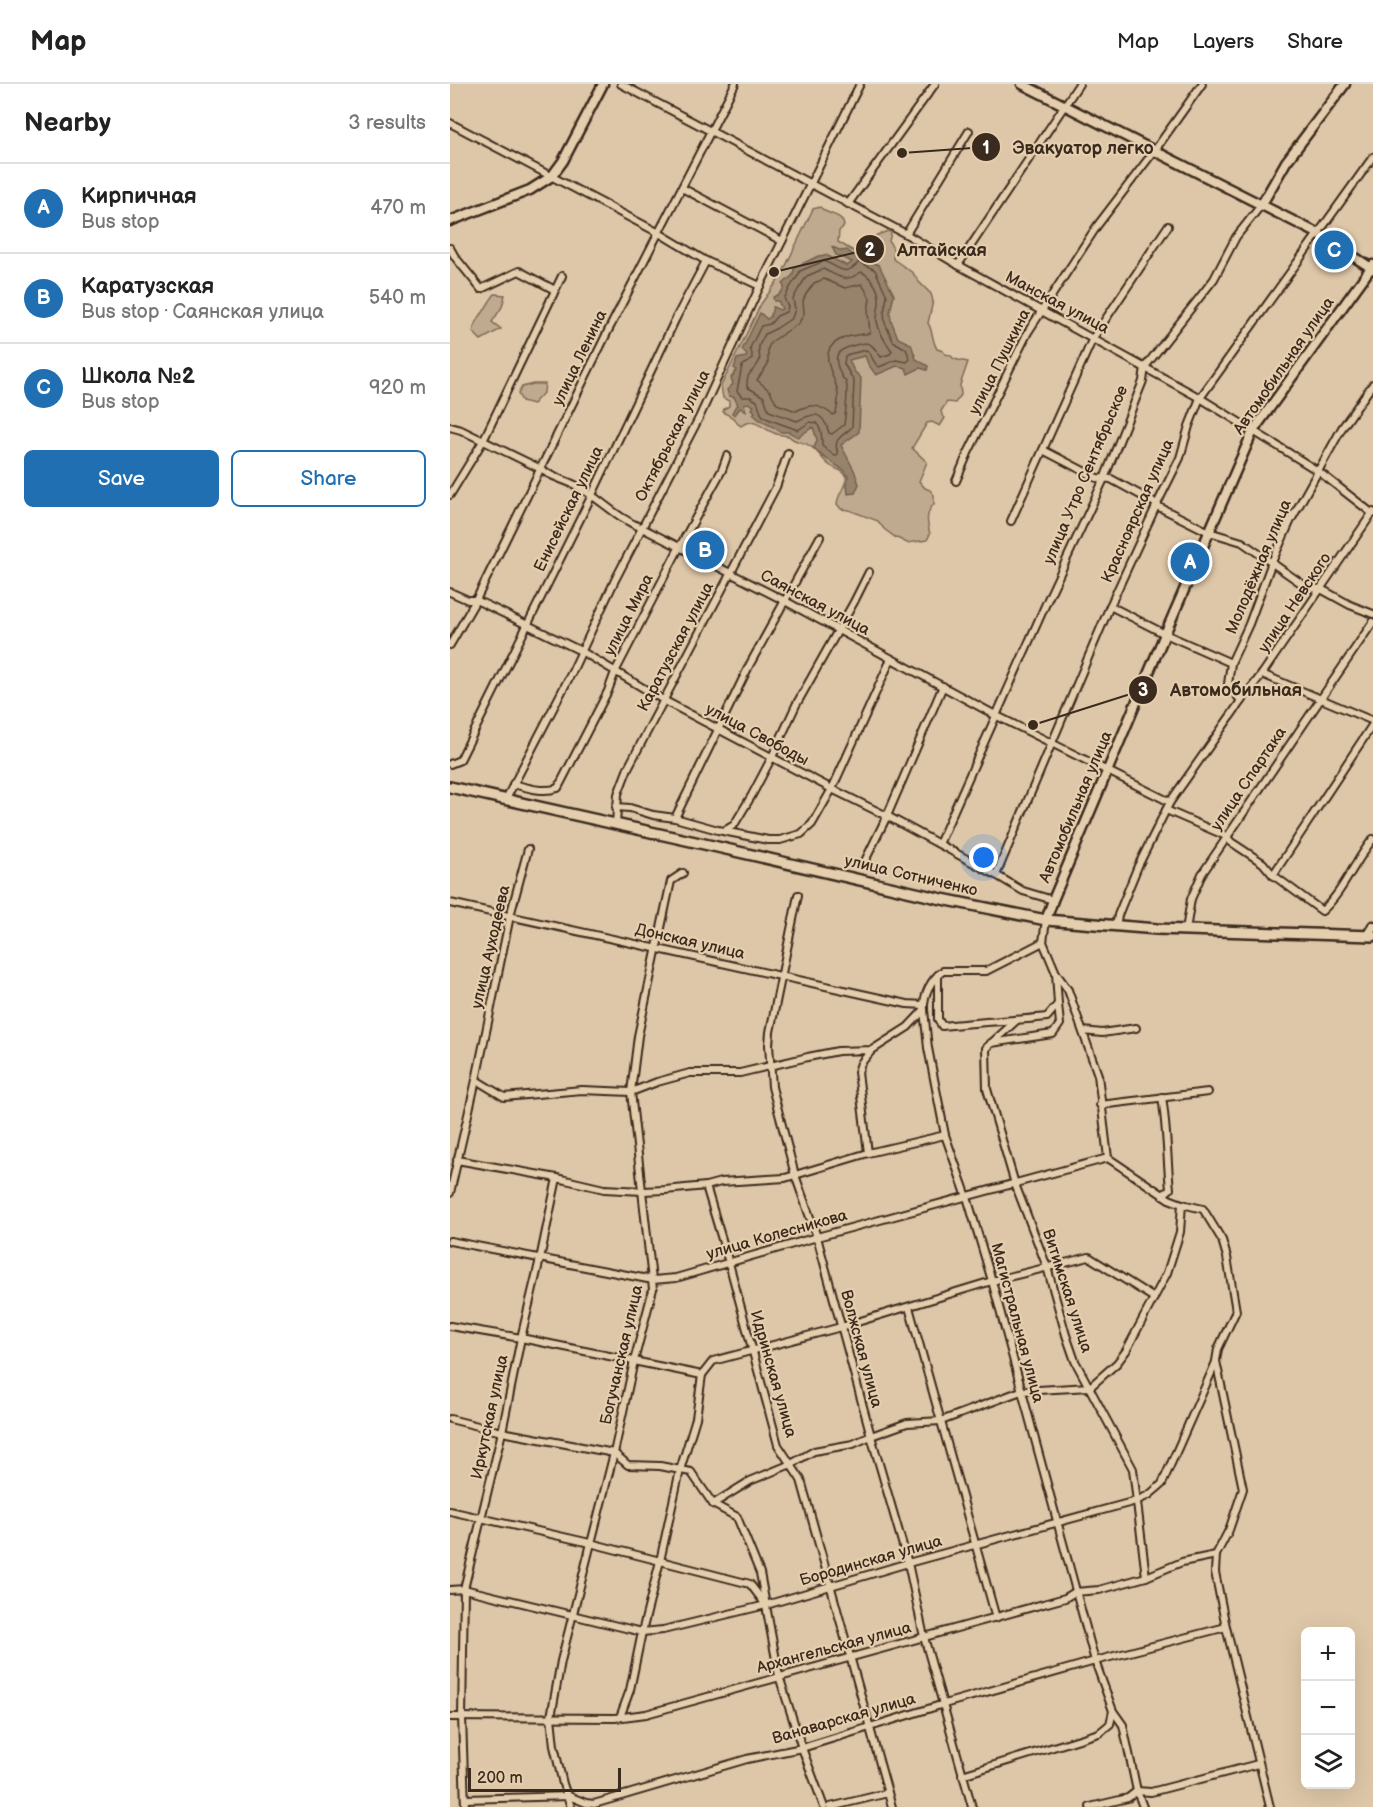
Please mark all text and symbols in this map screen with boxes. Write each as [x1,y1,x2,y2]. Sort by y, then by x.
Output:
text: Map [30,25,86,58]
text: Map [1117,29,1159,54]
text: Layers [1192,29,1254,54]
text: Share [1287,29,1343,54]
text: Nearby [24,108,111,139]
text: 3 results [348,111,426,135]
callout: Эвакуатор легко [971,129,1166,165]
text: 1 [982,138,990,159]
text: Эвакуатор легко [1012,138,1154,159]
text: Кирпичная [81,183,197,210]
text: A [37,196,50,220]
text: 470 m [370,196,426,220]
text: Bus stop [81,210,160,234]
pin: C [1314,228,1354,272]
callout: Алтайская [855,231,999,267]
text: 2 [865,240,876,261]
text: Алтайская [896,240,987,261]
street label: Манская улица [1002,268,1113,339]
text: Каратузская [81,273,214,300]
text: B [36,286,51,310]
text: 540 m [369,286,426,310]
street label: Автомобильная улица [1229,293,1339,439]
text: Bus stop · Саянская улица [81,300,324,324]
street label: улица Пушкина [965,305,1035,418]
street label: улица Ленина [549,307,612,409]
text: Школа №2 [81,363,195,390]
street label: Октябрьская улица [632,367,715,505]
text: C [36,376,51,400]
text: 920 m [369,376,426,400]
street label: улица Утро Сентябрьское [1040,383,1132,567]
text: Bus stop [81,390,160,414]
street label: Красноярская улица [1098,436,1178,586]
street label: Енисейская улица [530,443,608,575]
button: Save [24,450,219,507]
button: Share [231,450,426,507]
street label: Молодёжная улица [1222,496,1296,637]
pin: B [686,528,724,572]
pin: A [1170,540,1210,584]
street label: улица Невского [1255,549,1335,657]
street label: Саянская улица [757,566,873,640]
street label: улица Мира [600,570,658,659]
street label: Каратузская улица [634,579,718,715]
callout: Автомобильная [1128,672,1314,708]
text: 3 [1138,680,1148,701]
text: Автомобильная [1169,680,1302,701]
street label: улица Свободы [702,700,812,770]
street label: улица Спартака [1207,723,1291,835]
street label: Автомобильная улица [1035,728,1117,887]
your location [969,843,998,872]
street label: улица Сотниченко [843,851,979,901]
street label: улица Ауходеева [468,883,515,1011]
street label: Донская улица [633,920,747,964]
street label: улица Колесникова [705,1206,850,1264]
street label: Витимская улица [1038,1227,1096,1356]
street label: Магистральная улица [986,1241,1048,1406]
street label: Богучанская улица [597,1283,647,1427]
street label: Волжская улица [836,1288,886,1411]
street label: Идринская улица [746,1308,800,1440]
street label: Иркутская улица [468,1352,513,1481]
street label: Бородинская улица [798,1531,945,1590]
street label: Архангельская улица [754,1618,914,1678]
map controls [1301,1627,1355,1789]
button: + [1301,1627,1355,1681]
button: − [1301,1681,1355,1735]
street label: Ванаварская улица [770,1689,918,1749]
button: layers [1301,1735,1355,1789]
scale bar [468,1765,621,1792]
text: 200 m [477,1769,523,1788]

